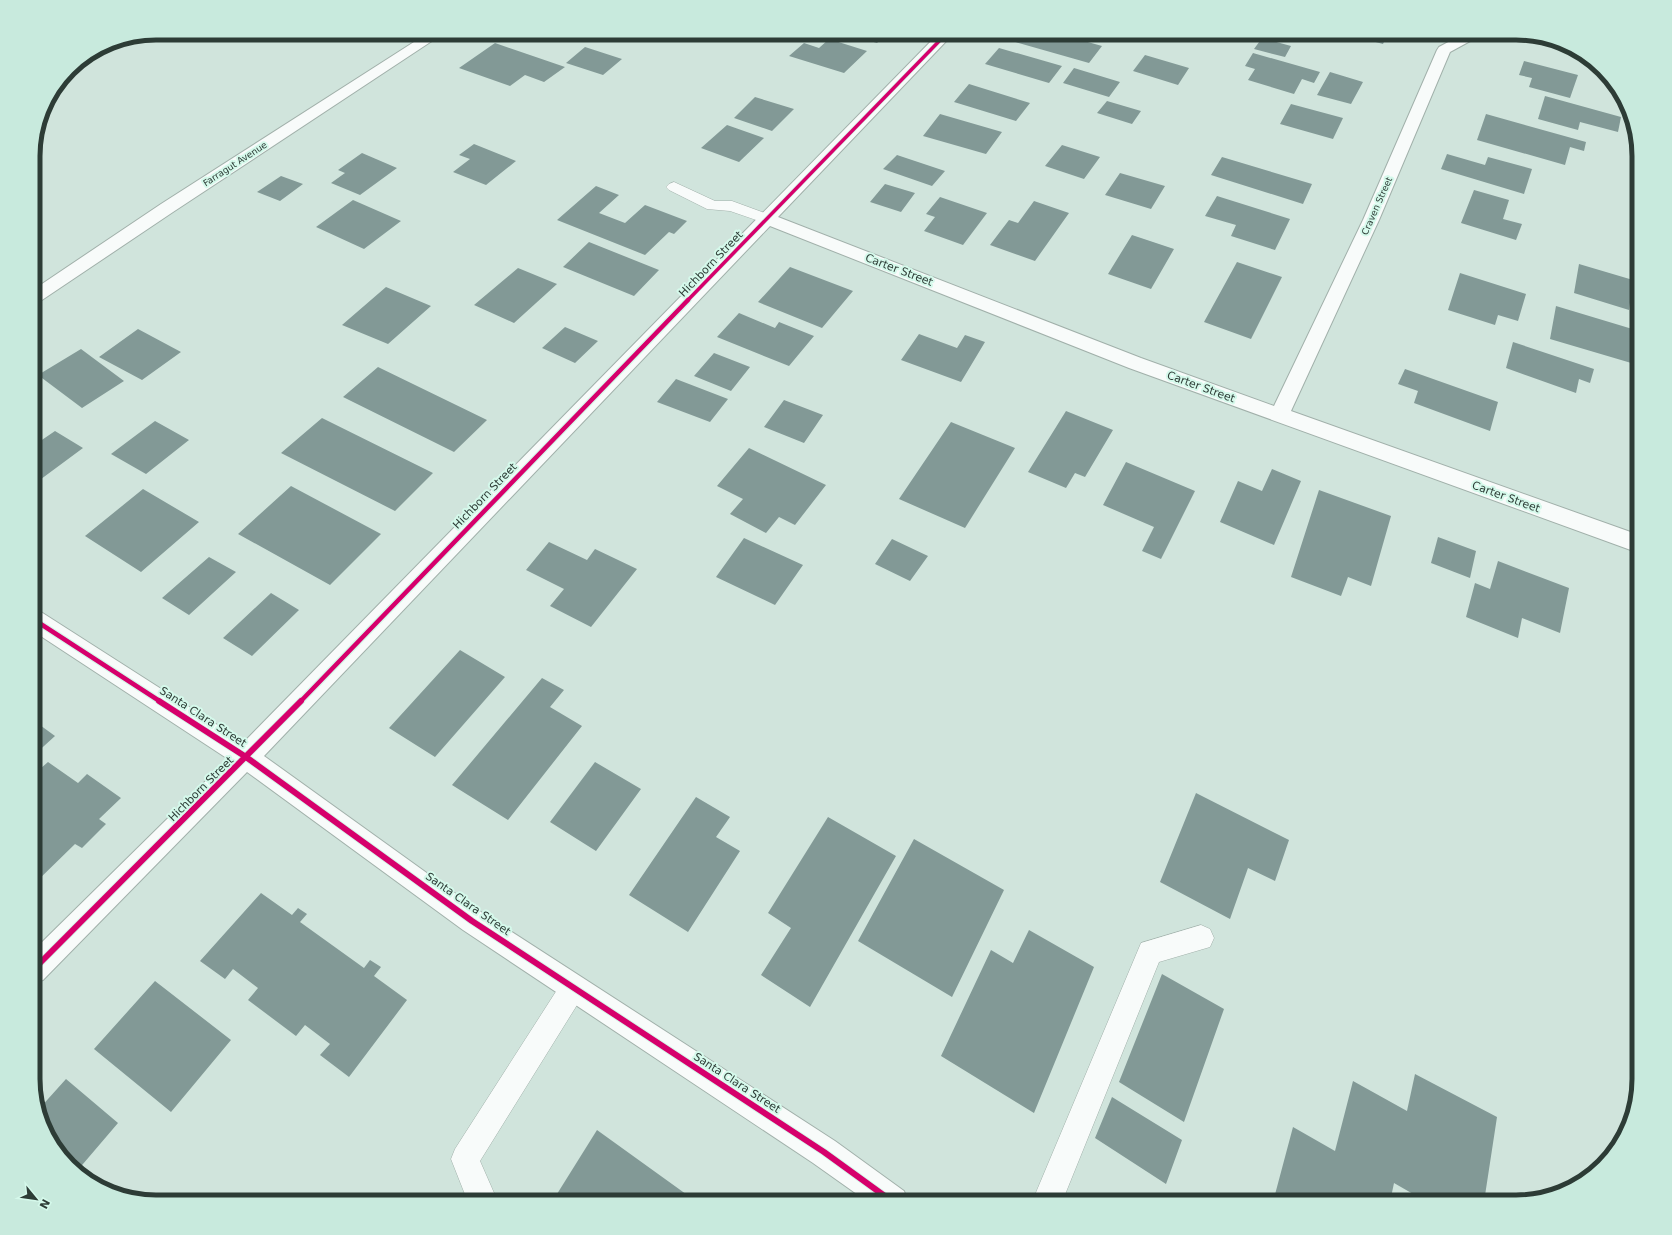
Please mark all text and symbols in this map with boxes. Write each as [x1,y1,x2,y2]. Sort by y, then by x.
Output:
street label: Farragut Avenue [201,139,269,188]
street label: Craven Street [1360,175,1394,236]
street label: Hichborn Street [676,228,746,300]
street label: Carter Street [863,251,935,289]
street label: Carter Street [1165,369,1237,406]
street label: Hichborn Street [450,460,520,532]
street label: Carter Street [1470,479,1542,516]
street label: Santa Clara Street [157,684,249,750]
street label: Hichborn Street [166,753,237,824]
street label: Santa Clara Street [423,870,514,939]
street label: Santa Clara Street [691,1050,783,1116]
north arrow [16,1179,56,1219]
text: N [36,1196,52,1211]

